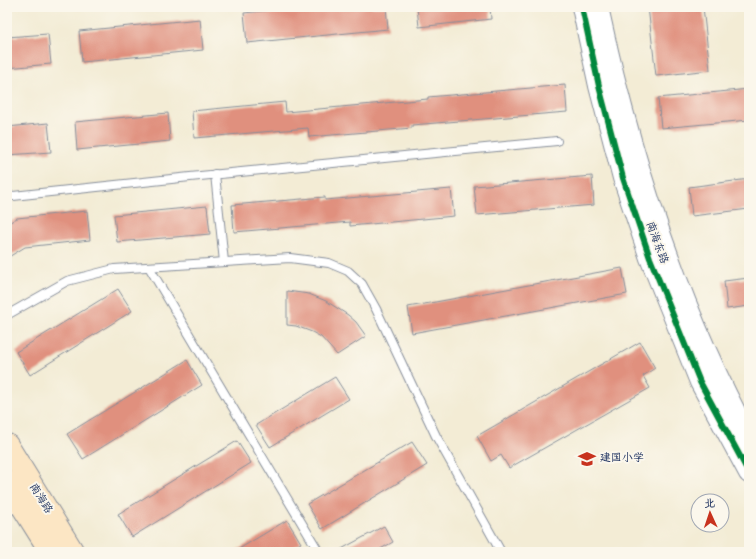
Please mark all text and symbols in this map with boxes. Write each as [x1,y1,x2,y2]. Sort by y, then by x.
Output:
street label: 南海东路 [643,220,671,266]
school or university icon: 建国小学 [577,449,597,469]
place label: 建国小学 [600,451,644,465]
street label: 南海路 [26,481,56,516]
north arrow [690,493,730,533]
text: 北 [704,499,715,511]

